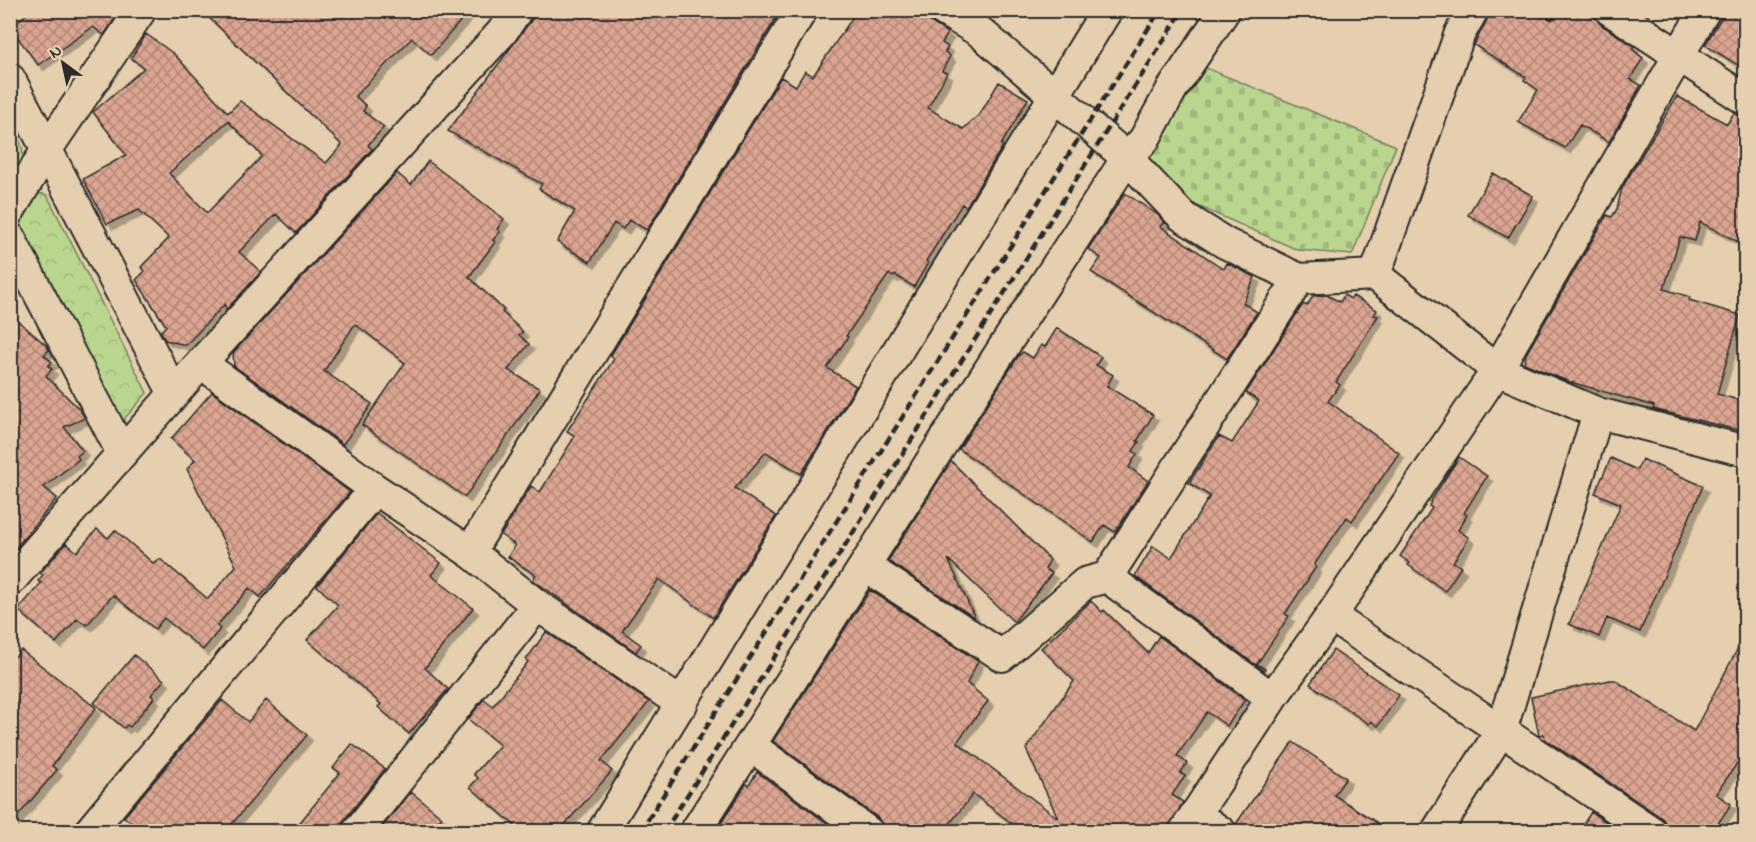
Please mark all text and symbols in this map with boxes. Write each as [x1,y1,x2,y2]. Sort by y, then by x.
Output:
north arrow [33,33,93,93]
text: N [45,39,67,65]

